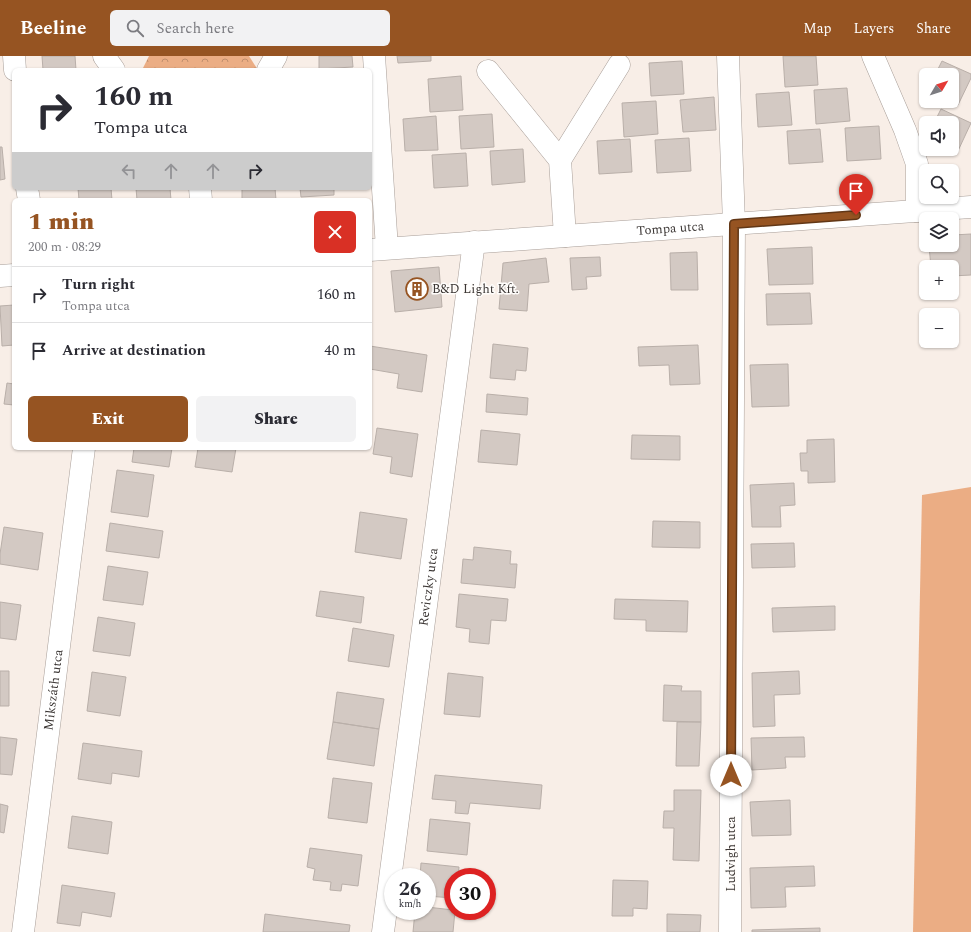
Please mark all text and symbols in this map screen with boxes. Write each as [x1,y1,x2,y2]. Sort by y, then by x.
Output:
search box [110,10,390,46]
text: Beeline [20,14,86,43]
icon: search [124,17,146,39]
text: Search here [156,17,234,40]
text: Map [803,18,832,39]
text: Layers [854,18,894,39]
text: Share [916,18,951,39]
north arrow [919,68,959,108]
map controls [919,68,959,348]
text: 160 m [94,75,173,118]
icon: right [28,84,80,136]
text: Tompa utca [94,114,188,141]
button: sound [919,116,959,156]
icon: left [118,160,140,182]
icon: ahead [160,160,182,182]
icon: ahead [202,160,224,182]
icon: right [244,160,266,182]
button: search [919,164,959,204]
pin [839,174,873,215]
icon: arrive [845,180,867,202]
text: 1 min [28,204,94,240]
button: close [314,211,356,253]
button: layers [919,212,959,252]
street label: Tompa utca [636,216,705,241]
text: 200 m · 08:29 [28,237,101,257]
button: + [919,260,959,300]
text: Turn right [62,273,135,296]
building icon: B&D Light Kft. [404,276,430,302]
place label: B&D Light Kft. [432,279,519,299]
text: 160 m [317,283,356,306]
icon: right [28,284,50,306]
text: Tompa utca [62,296,130,316]
button: − [919,308,959,348]
text: Arrive at destination [62,339,206,362]
text: 40 m [324,339,356,362]
icon: arrive [28,340,50,362]
button: Exit [28,396,188,442]
button: Share [196,396,356,442]
street label: Reviczky utca [413,546,444,627]
street label: Mikszáth utca [38,648,69,732]
position arrow [710,754,752,796]
street label: Ludvigh utca [721,816,741,892]
speed limit sign: 30 [444,868,496,920]
text: 26 [399,874,421,904]
text: km/h [399,896,421,912]

